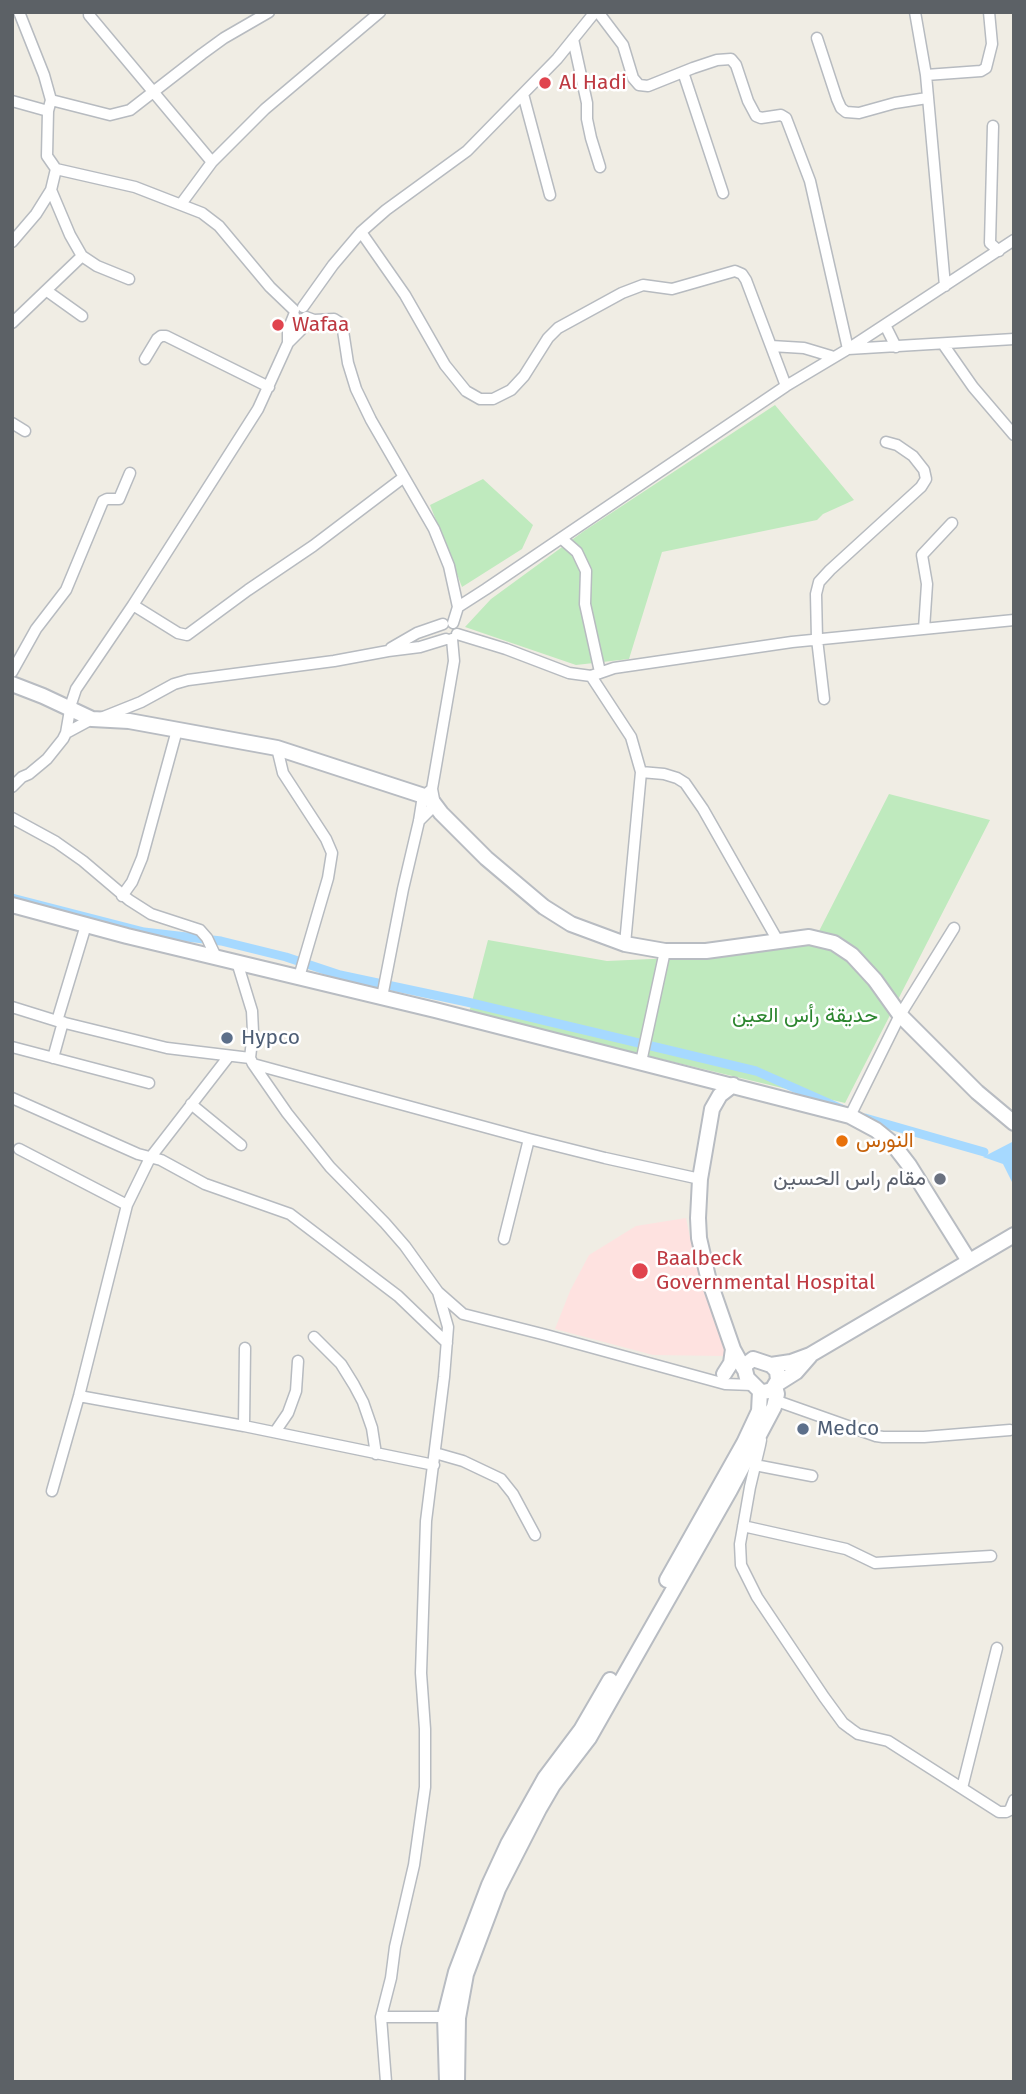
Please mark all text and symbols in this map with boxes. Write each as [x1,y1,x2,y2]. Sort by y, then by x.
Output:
place label: Al Hadi [559,70,627,96]
marker: Al Hadi [537,75,553,91]
place label: Wafaa [292,312,349,338]
marker: Wafaa [270,317,286,333]
park label: حديقة رأس العين [732,1003,878,1029]
place label: Hypco [241,1025,300,1051]
marker: Hypco [219,1030,235,1046]
place label: النورس [856,1128,914,1154]
marker: النورس [834,1133,850,1149]
place label: مقام راس الحسين [773,1166,926,1192]
marker: مقام راس الحسين [932,1171,948,1187]
place label: Baalbeck Governmental Hospital [656,1246,875,1296]
marker: Baalbeck Governmental Hospital [630,1261,650,1281]
place label: Medco [817,1416,879,1442]
marker: Medco [795,1421,811,1437]

